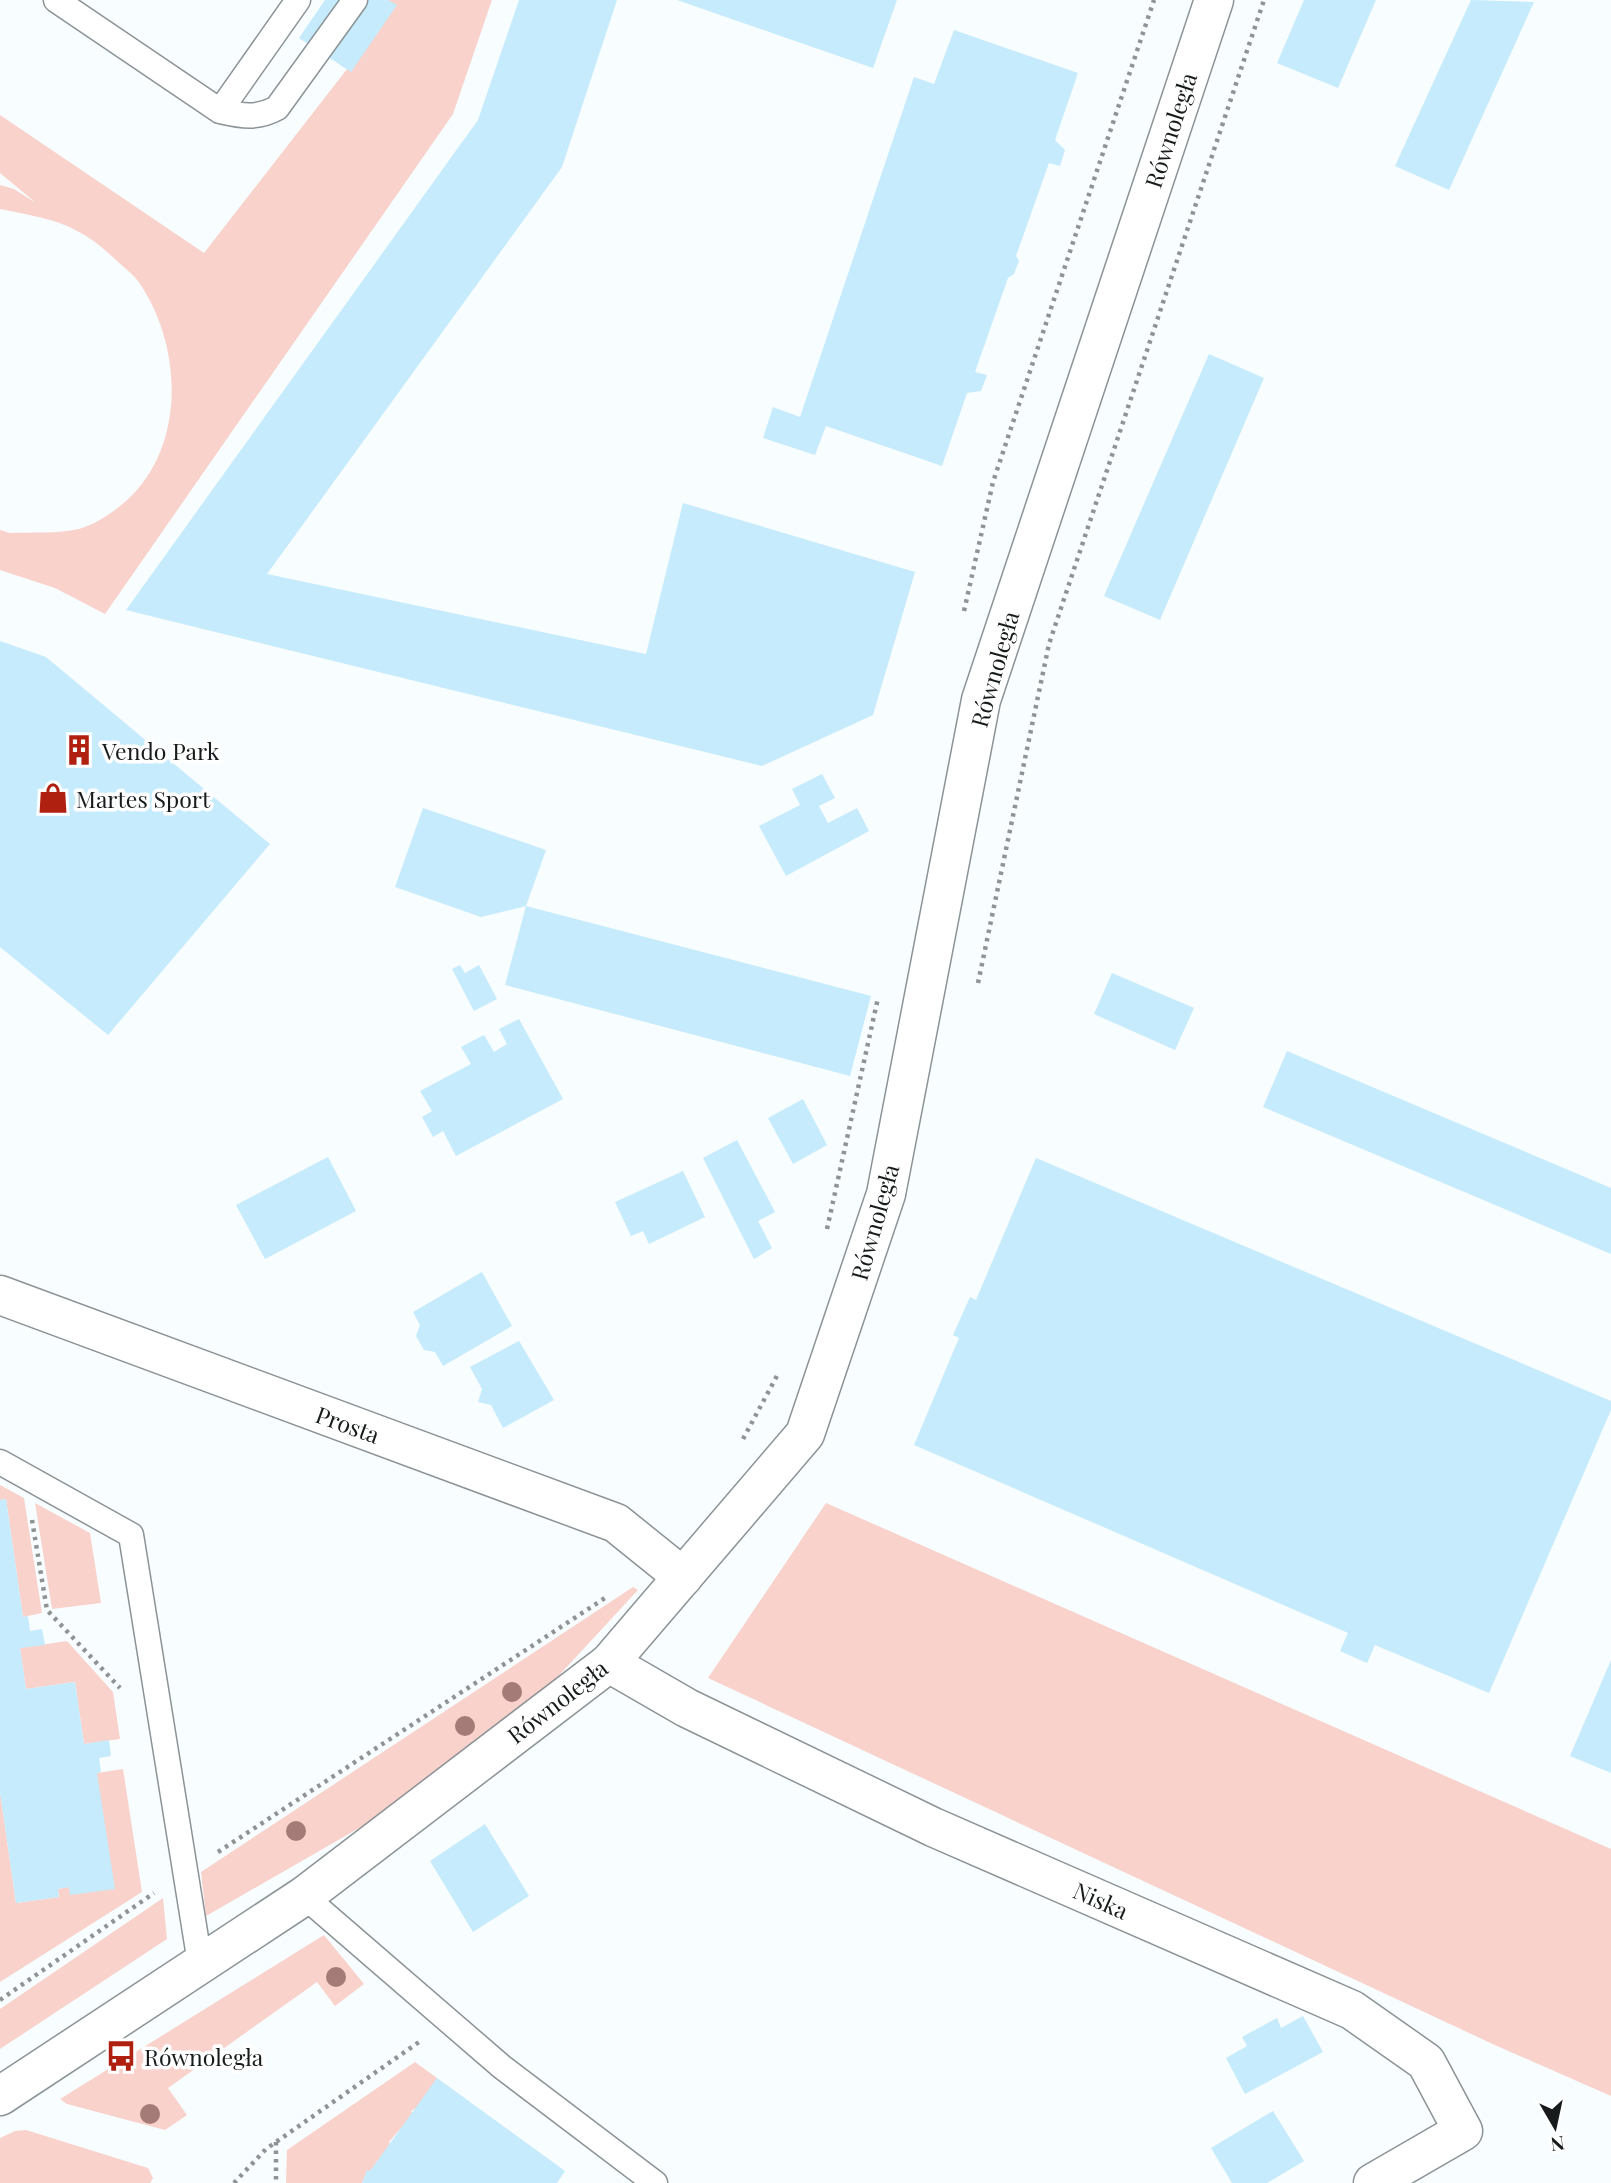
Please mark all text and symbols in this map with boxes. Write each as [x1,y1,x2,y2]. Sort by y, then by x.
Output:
street label: Równoległa [1137,68,1203,192]
street label: Równoległa [963,607,1025,731]
building icon: Vendo Park [62,733,96,767]
place label: Vendo Park [101,735,220,766]
shop icon: Martes Sport [36,781,70,815]
place label: Martes Sport [76,783,211,814]
street label: Równoległa [843,1160,905,1284]
street label: Prosta [312,1398,385,1450]
street label: Równoległa [500,1652,614,1750]
street label: Niska [1069,1874,1134,1926]
bus stop icon: Równoległa [104,2039,138,2073]
place label: Równoległa [144,2041,264,2072]
north arrow [1520,2092,1590,2162]
text: N [1549,2131,1567,2159]

